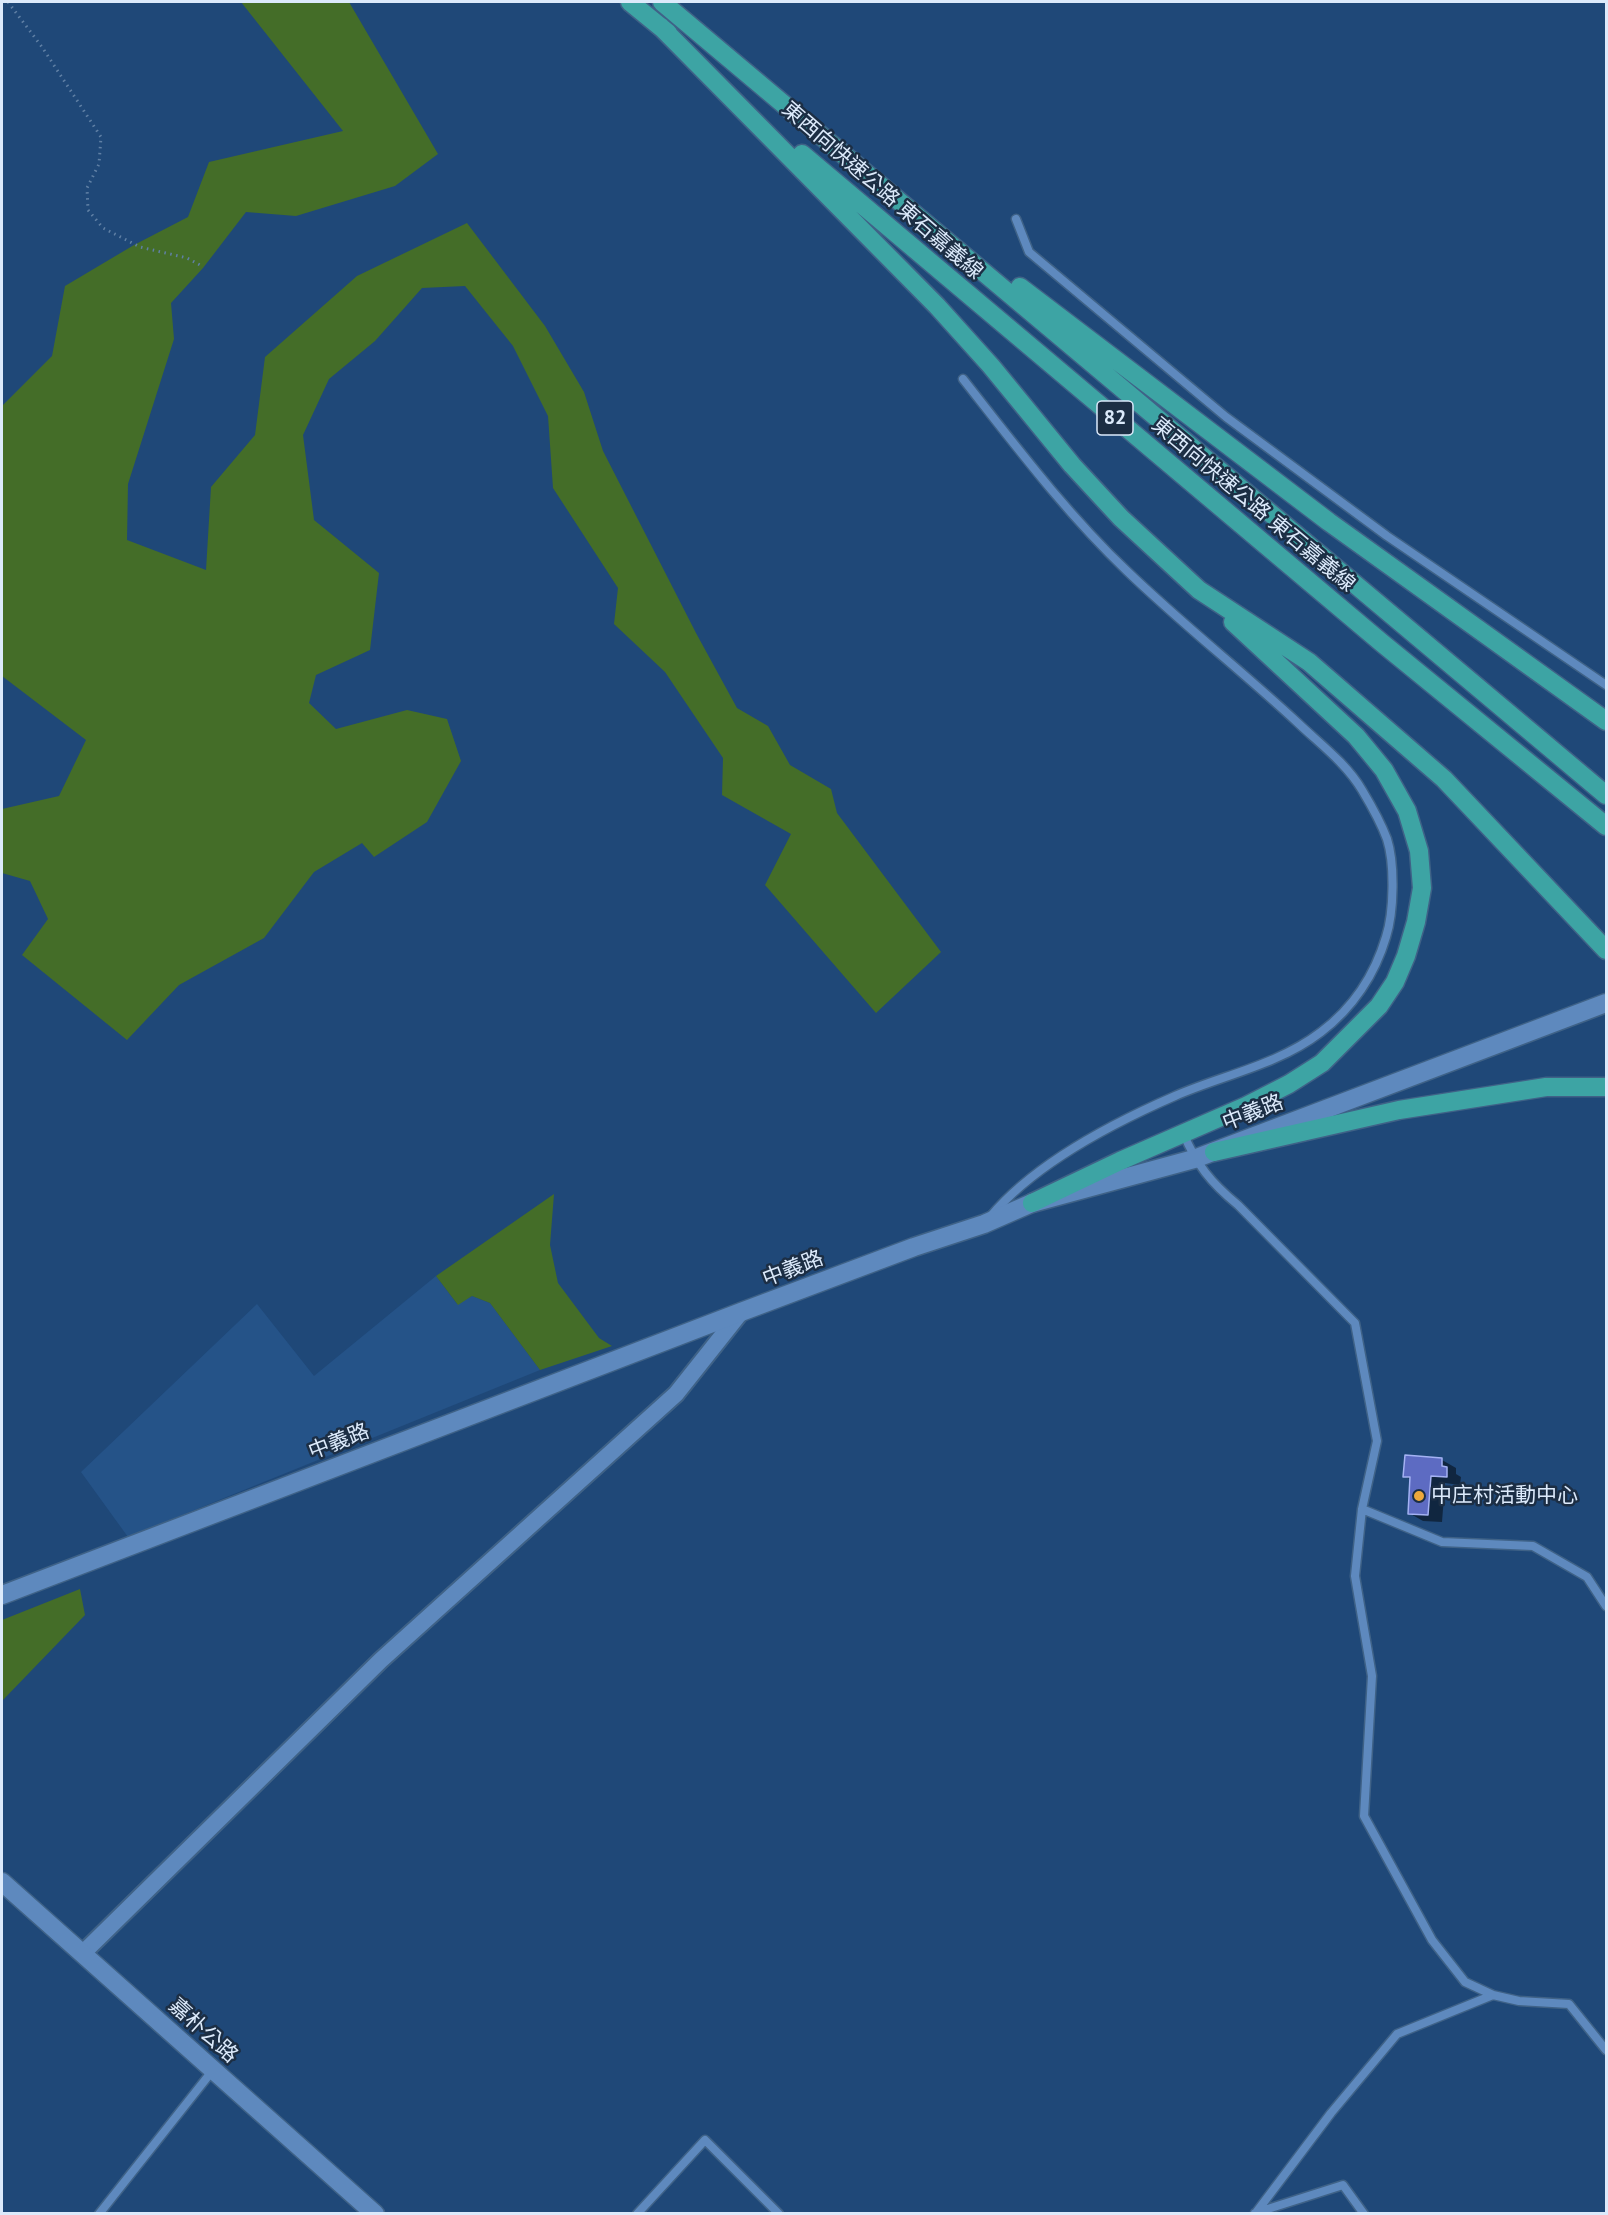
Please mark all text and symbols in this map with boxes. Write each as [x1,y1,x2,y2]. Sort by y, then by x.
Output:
street label: 東西向快速公路 東石嘉義線 [777,97,987,285]
road number: 82 [1097,401,1133,435]
street label: 東西向快速公路 東石嘉義線 [1146,413,1360,597]
street label: 中義路 [1219,1090,1287,1136]
street label: 中義路 [759,1246,827,1292]
street label: 中義路 [305,1419,373,1465]
place label: 中庄村活動中心 [1431,1483,1578,1509]
marker: 中庄村活動中心 [1412,1489,1426,1503]
street label: 嘉朴公路 [163,1994,243,2068]

